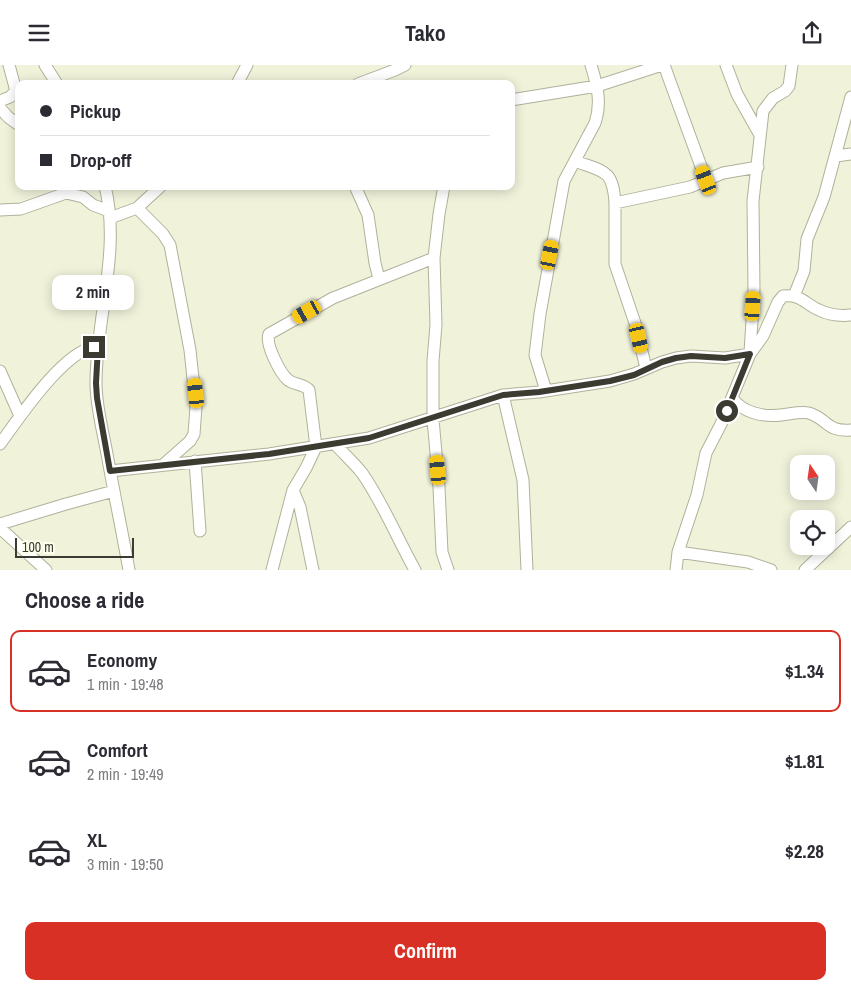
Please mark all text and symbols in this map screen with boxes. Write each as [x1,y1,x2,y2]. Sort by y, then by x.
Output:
text: Tako [405,18,446,48]
icon: menu [25,19,53,47]
icon: share [798,19,826,47]
text: Pickup [70,98,121,124]
text: Drop-off [70,147,131,173]
car [693,163,718,197]
car [539,239,560,271]
callout: 2 min [53,275,135,309]
text: 2 min [76,281,110,303]
car [744,291,761,321]
car [290,298,323,326]
car [628,322,649,354]
route end [83,336,105,358]
car [186,377,205,409]
route start [716,400,738,422]
car [429,454,446,486]
north arrow [790,455,835,500]
map controls [790,455,835,555]
button: locate [790,510,835,555]
scale bar [15,535,134,558]
text: 100 m [22,538,54,556]
text: Choose a ride [25,585,144,615]
text: Economy [87,647,157,673]
icon: car [27,649,72,694]
text: $1.34 [785,658,824,684]
text: 1 min · 19:48 [87,673,164,695]
text: Comfort [87,737,148,763]
icon: car [27,739,72,784]
text: $1.81 [785,748,824,774]
text: 2 min · 19:49 [87,763,164,785]
text: XL [87,827,107,853]
icon: car [27,829,72,874]
text: $2.28 [785,838,824,864]
text: 3 min · 19:50 [87,853,164,875]
button: Confirm [25,922,826,980]

